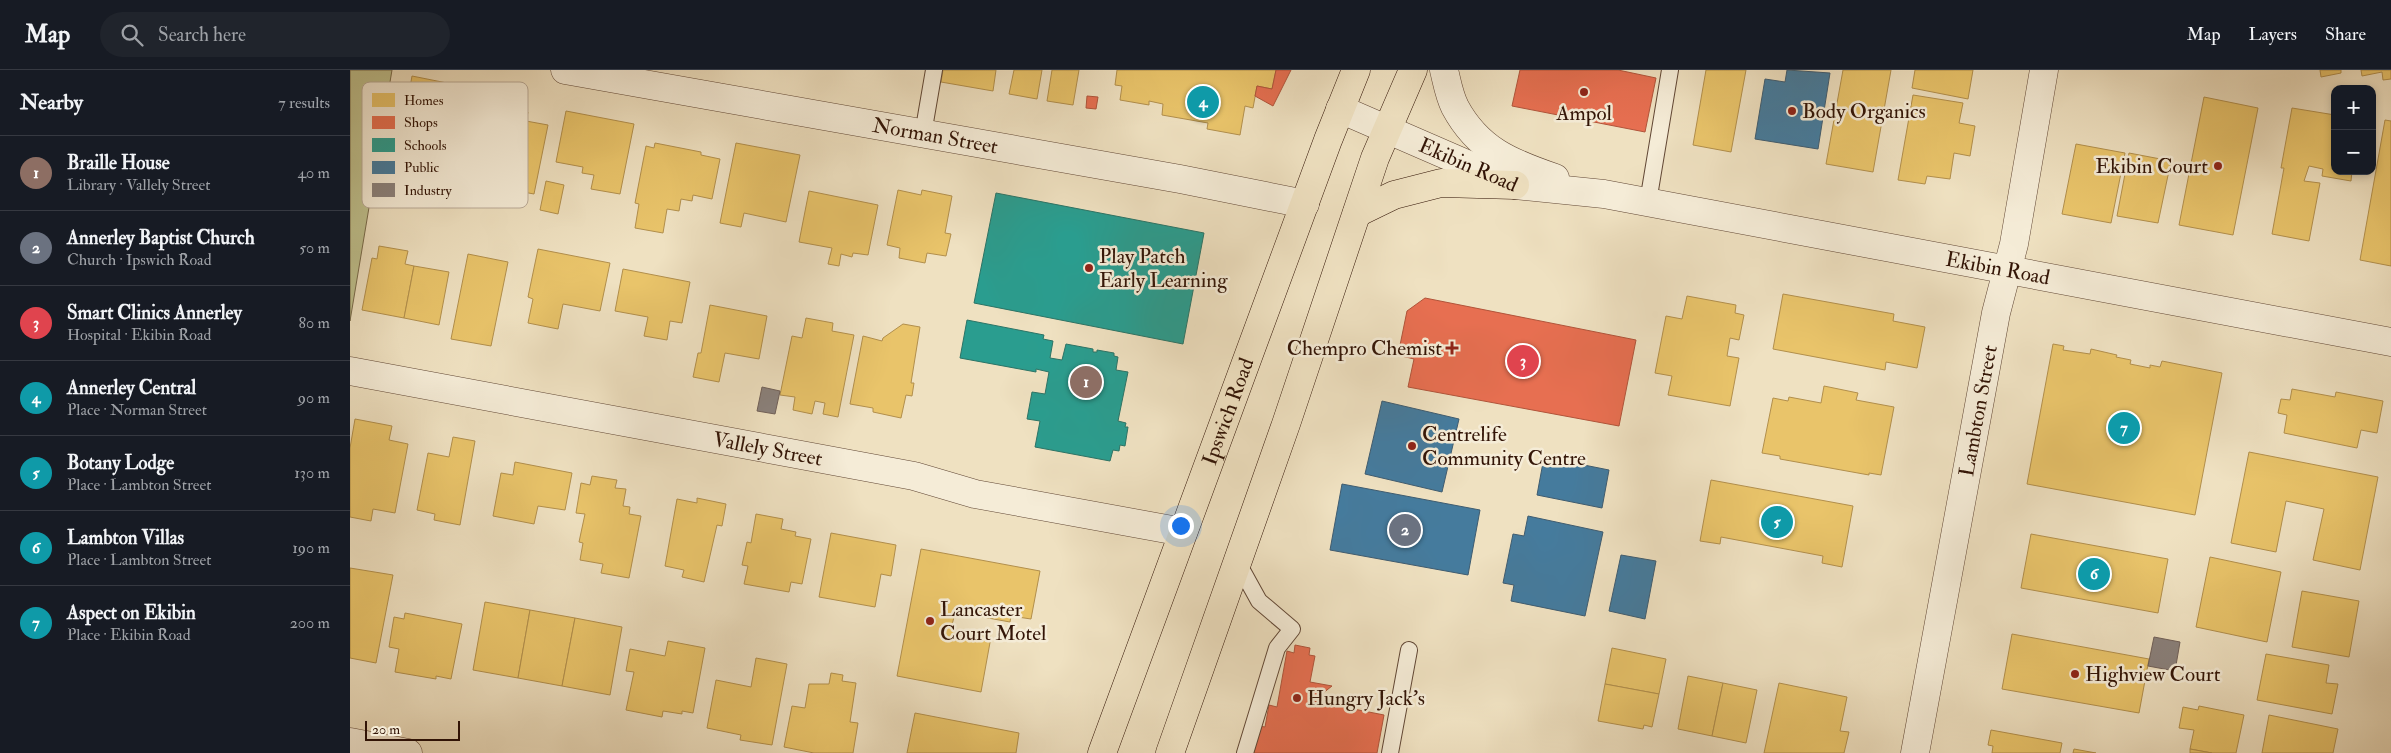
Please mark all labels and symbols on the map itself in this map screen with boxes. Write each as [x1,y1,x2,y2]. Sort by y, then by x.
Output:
legend [362,82,528,208]
pin: 4 [1187,83,1219,121]
marker: Ampol [1578,86,1590,98]
text: Homes [404,92,444,109]
place label: Body Organics [1802,98,1926,125]
place label: Ampol [1555,100,1612,127]
marker: Body Organics [1786,105,1798,117]
street label: Norman Street [870,112,1000,161]
text: Shops [404,114,438,132]
street label: Ekibin Road [1414,132,1523,199]
text: Schools [404,137,447,154]
place label: Ekibin Court [2095,153,2208,180]
text: Public [404,159,439,176]
marker: Ekibin Court [2212,160,2224,172]
text: Industry [404,182,453,200]
place label: Play Patch Early Learning [1099,243,1228,294]
street label: Ekibin Road [1943,246,2053,292]
marker: Play Patch Early Learning [1083,262,1095,274]
place label: Chempro Chemist [1287,335,1442,362]
marker: Chempro Chemist [1446,342,1458,354]
pin: 3 [1507,342,1539,380]
street label: Lambton Street [1953,343,2004,479]
street label: Ipswich Road [1196,354,1261,469]
pin: 1 [1070,363,1102,401]
pin: 7 [2108,409,2140,447]
place label: Centrelife Community Centre [1422,421,1586,472]
street label: Vallely Street [711,426,825,473]
marker: Centrelife Community Centre [1406,440,1418,452]
pin: 5 [1761,503,1793,541]
pin: 2 [1389,511,1421,549]
your location [1168,513,1194,539]
pin: 6 [2078,555,2110,593]
place label: Lancaster Court Motel [940,596,1047,647]
marker: Lancaster Court Motel [924,615,936,627]
place label: Highview Court [2085,661,2221,688]
marker: Highview Court [2069,668,2081,680]
place label: Hungry Jack's [1307,685,1425,712]
marker: Hungry Jack's [1291,692,1303,704]
scale bar [365,718,460,741]

